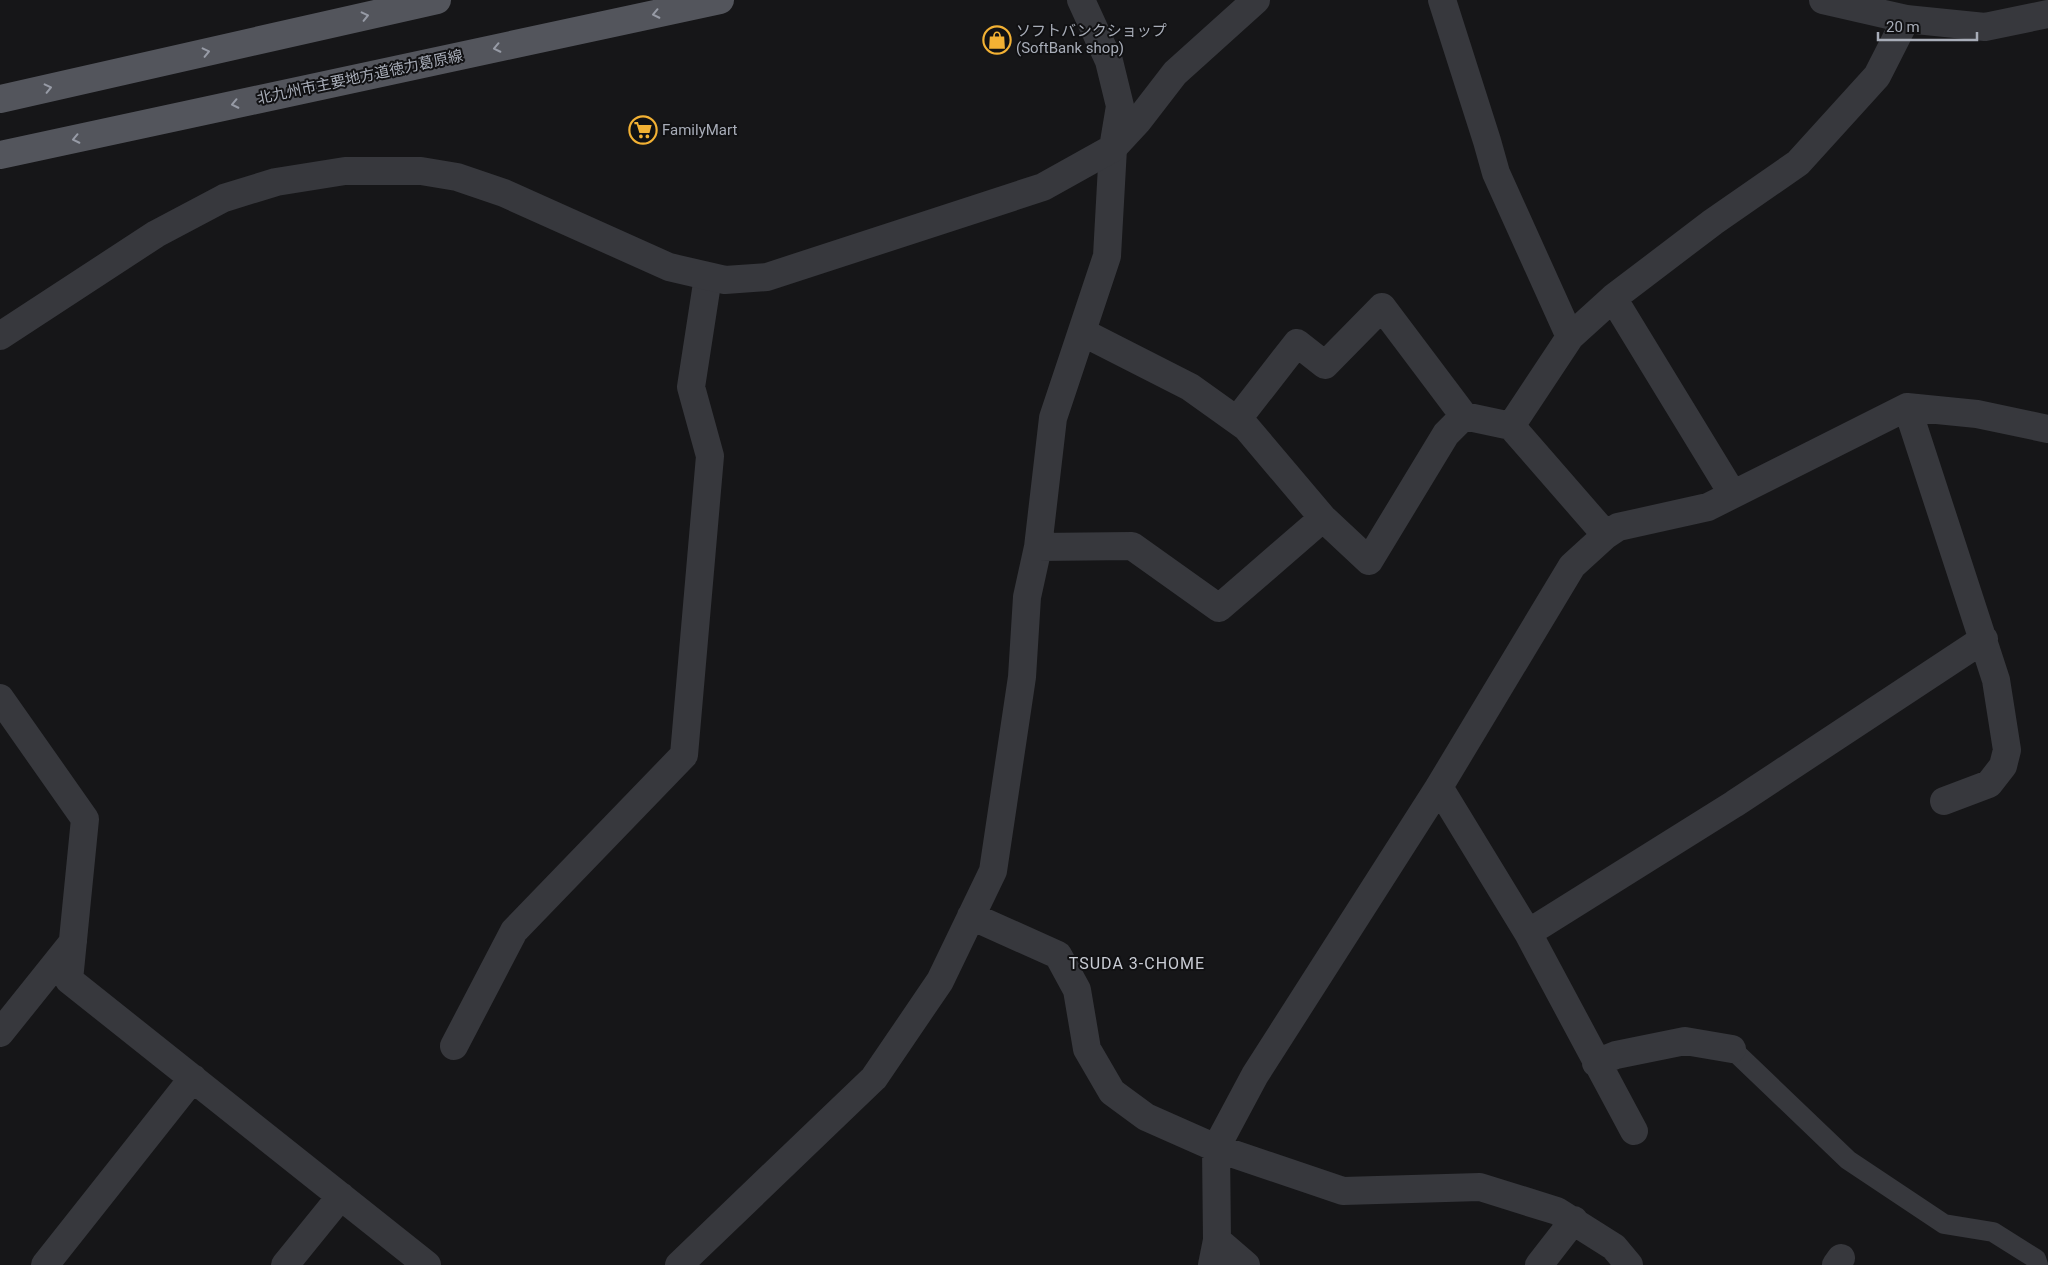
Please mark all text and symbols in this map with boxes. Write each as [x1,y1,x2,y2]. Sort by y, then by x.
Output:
one-way arrow [651,8,660,19]
scale bar [1878,10,1977,42]
one-way arrow [360,11,369,22]
text: 20 m [1886,18,1920,36]
place label: ソフトバンクショップ (SoftBank shop) [1016,22,1167,57]
shop icon: ソフトバンクショップ (SoftBank shop) [982,25,1012,55]
one-way arrow [492,42,501,53]
street label: 北九州市主要地方道徳力葛原線 [255,46,465,108]
one-way arrow [202,47,211,58]
one-way arrow [43,83,52,94]
one-way arrow [231,99,240,109]
supermarket icon: FamilyMart [628,115,658,145]
place label: FamilyMart [662,121,737,139]
one-way arrow [72,133,81,143]
district label: TSUDA 3-CHOME [1069,954,1205,973]

